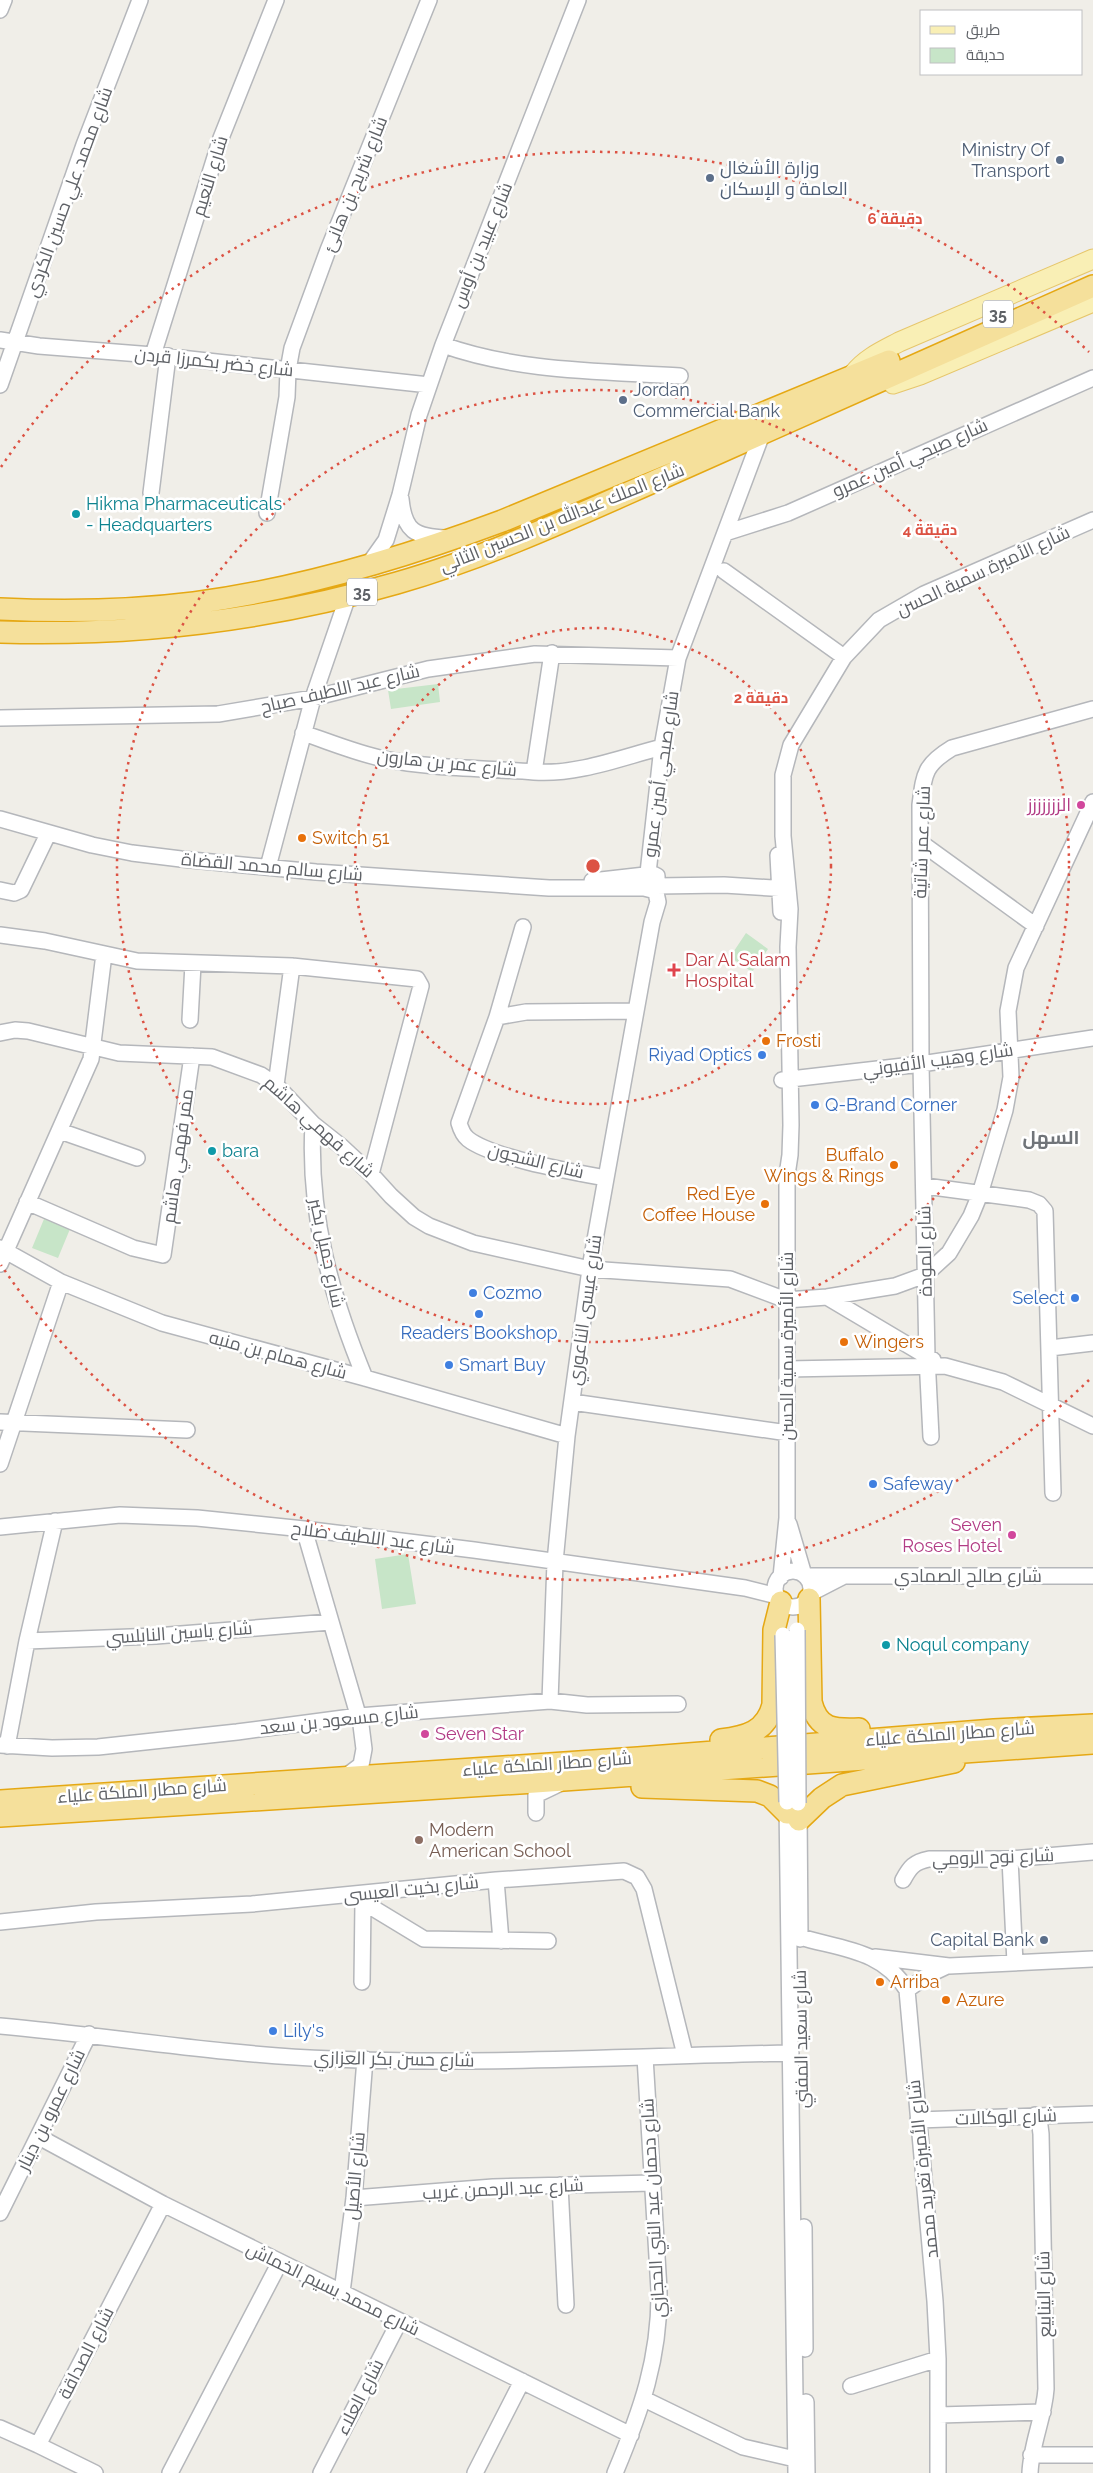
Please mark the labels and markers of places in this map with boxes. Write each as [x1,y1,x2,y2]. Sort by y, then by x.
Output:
place label: Ministry Of Transport [962,139,1051,181]
marker: Ministry Of Transport [1054,154,1066,166]
place label: وزارة الأشغال العامة و الإسكان [720,157,848,200]
marker: وزارة الأشغال العامة و الإسكان [704,172,716,184]
place label: Jordan Commercial Bank [633,379,781,421]
marker: Jordan Commercial Bank [617,394,629,406]
place label: Hikma Pharmaceuticals - Headquarters [86,493,282,535]
marker: Hikma Pharmaceuticals - Headquarters [70,508,82,520]
place label: الززززززز [1026,794,1071,816]
marker: الززززززز [1075,799,1087,811]
place label: Switch 51 [312,827,390,848]
marker: Switch 51 [296,832,308,844]
centre of rings [584,857,602,875]
place label: Dar Al Salam Hospital [685,949,791,991]
marker: Dar Al Salam Hospital [667,963,681,977]
place label: Frosti [776,1030,821,1051]
marker: Frosti [760,1035,772,1047]
place label: Riyad Optics [648,1044,752,1065]
marker: Riyad Optics [756,1049,768,1061]
place label: Q-Brand Corner [825,1094,958,1115]
marker: Q-Brand Corner [809,1099,821,1111]
place label: bara [222,1140,259,1161]
place label: Buffalo Wings & Rings [764,1144,884,1186]
marker: bara [206,1145,218,1157]
marker: Buffalo Wings & Rings [888,1159,900,1171]
place label: Red Eye Coffee House [642,1183,755,1225]
marker: Red Eye Coffee House [759,1198,771,1210]
place label: Cozmo [483,1282,542,1303]
marker: Cozmo [467,1287,479,1299]
place label: Select [1012,1287,1065,1308]
marker: Select [1069,1292,1081,1304]
marker: Readers Bookshop [473,1308,485,1320]
place label: Readers Bookshop [400,1322,558,1343]
place label: Wingers [854,1331,924,1352]
marker: Wingers [838,1336,850,1348]
place label: Smart Buy [459,1354,546,1375]
marker: Smart Buy [443,1359,455,1371]
place label: Safeway [883,1473,954,1494]
marker: Safeway [867,1478,879,1490]
place label: Seven Roses Hotel [902,1514,1002,1556]
marker: Seven Roses Hotel [1006,1529,1018,1541]
place label: Noqul company [896,1634,1029,1655]
marker: Noqul company [880,1639,892,1651]
place label: Seven Star [435,1723,525,1744]
marker: Seven Star [419,1728,431,1740]
place label: Modern American School [429,1819,571,1861]
marker: Modern American School [413,1834,425,1846]
place label: Capital Bank [930,1929,1034,1950]
marker: Capital Bank [1038,1934,1050,1946]
place label: Arriba [890,1971,940,1992]
marker: Arriba [874,1976,886,1988]
place label: Azure [956,1989,1005,2010]
marker: Azure [940,1994,952,2006]
place label: Lily's [283,2020,324,2041]
marker: Lily's [267,2025,279,2037]

